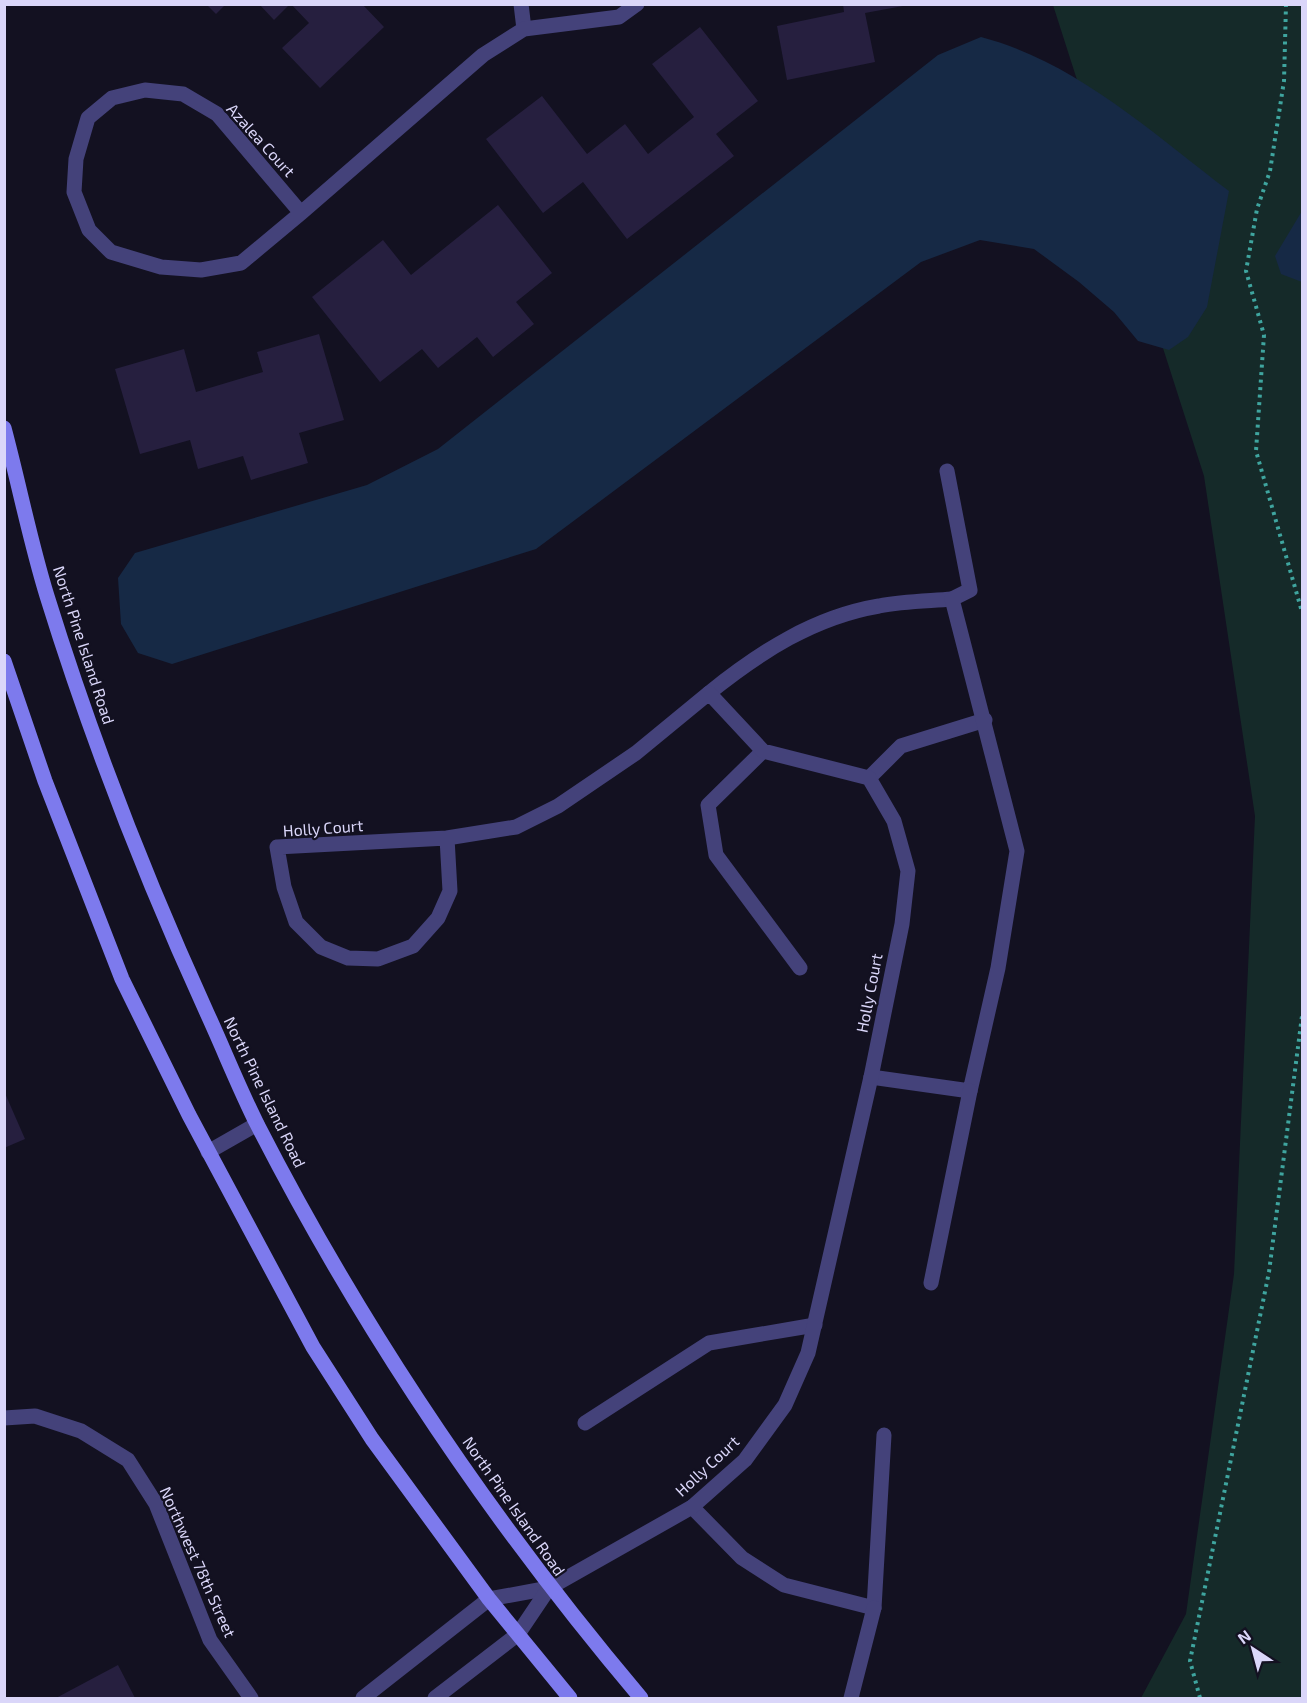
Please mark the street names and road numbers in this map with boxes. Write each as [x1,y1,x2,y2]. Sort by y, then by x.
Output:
street label: Azalea Court [223,99,299,180]
street label: North Pine Island Road [50,563,119,726]
street label: Holly Court [282,815,364,840]
street label: Holly Court [852,952,886,1034]
street label: North Pine Island Road [221,1013,310,1170]
street label: Holly Court [671,1431,743,1500]
street label: North Pine Island Road [459,1433,570,1579]
street label: Northwest 78th Street [157,1483,240,1640]

